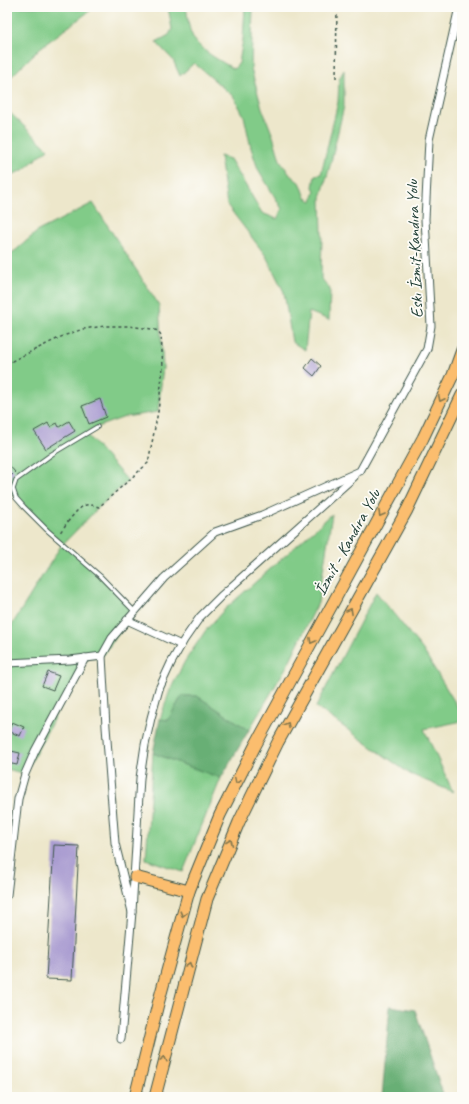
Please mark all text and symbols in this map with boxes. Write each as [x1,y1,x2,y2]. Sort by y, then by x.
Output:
street label: Eskı İzmit-Kandıra Yolu [402,178,427,318]
one-way arrow [438,395,446,402]
street label: İzmit - Kandıra Yolu [310,484,386,599]
one-way arrow [378,510,386,517]
one-way arrow [346,608,353,616]
one-way arrow [310,636,317,644]
one-way arrow [283,722,290,729]
one-way arrow [235,777,242,784]
one-way arrow [226,838,234,845]
one-way arrow [179,910,188,917]
one-way arrow [184,962,193,969]
one-way arrow [160,1056,168,1062]

